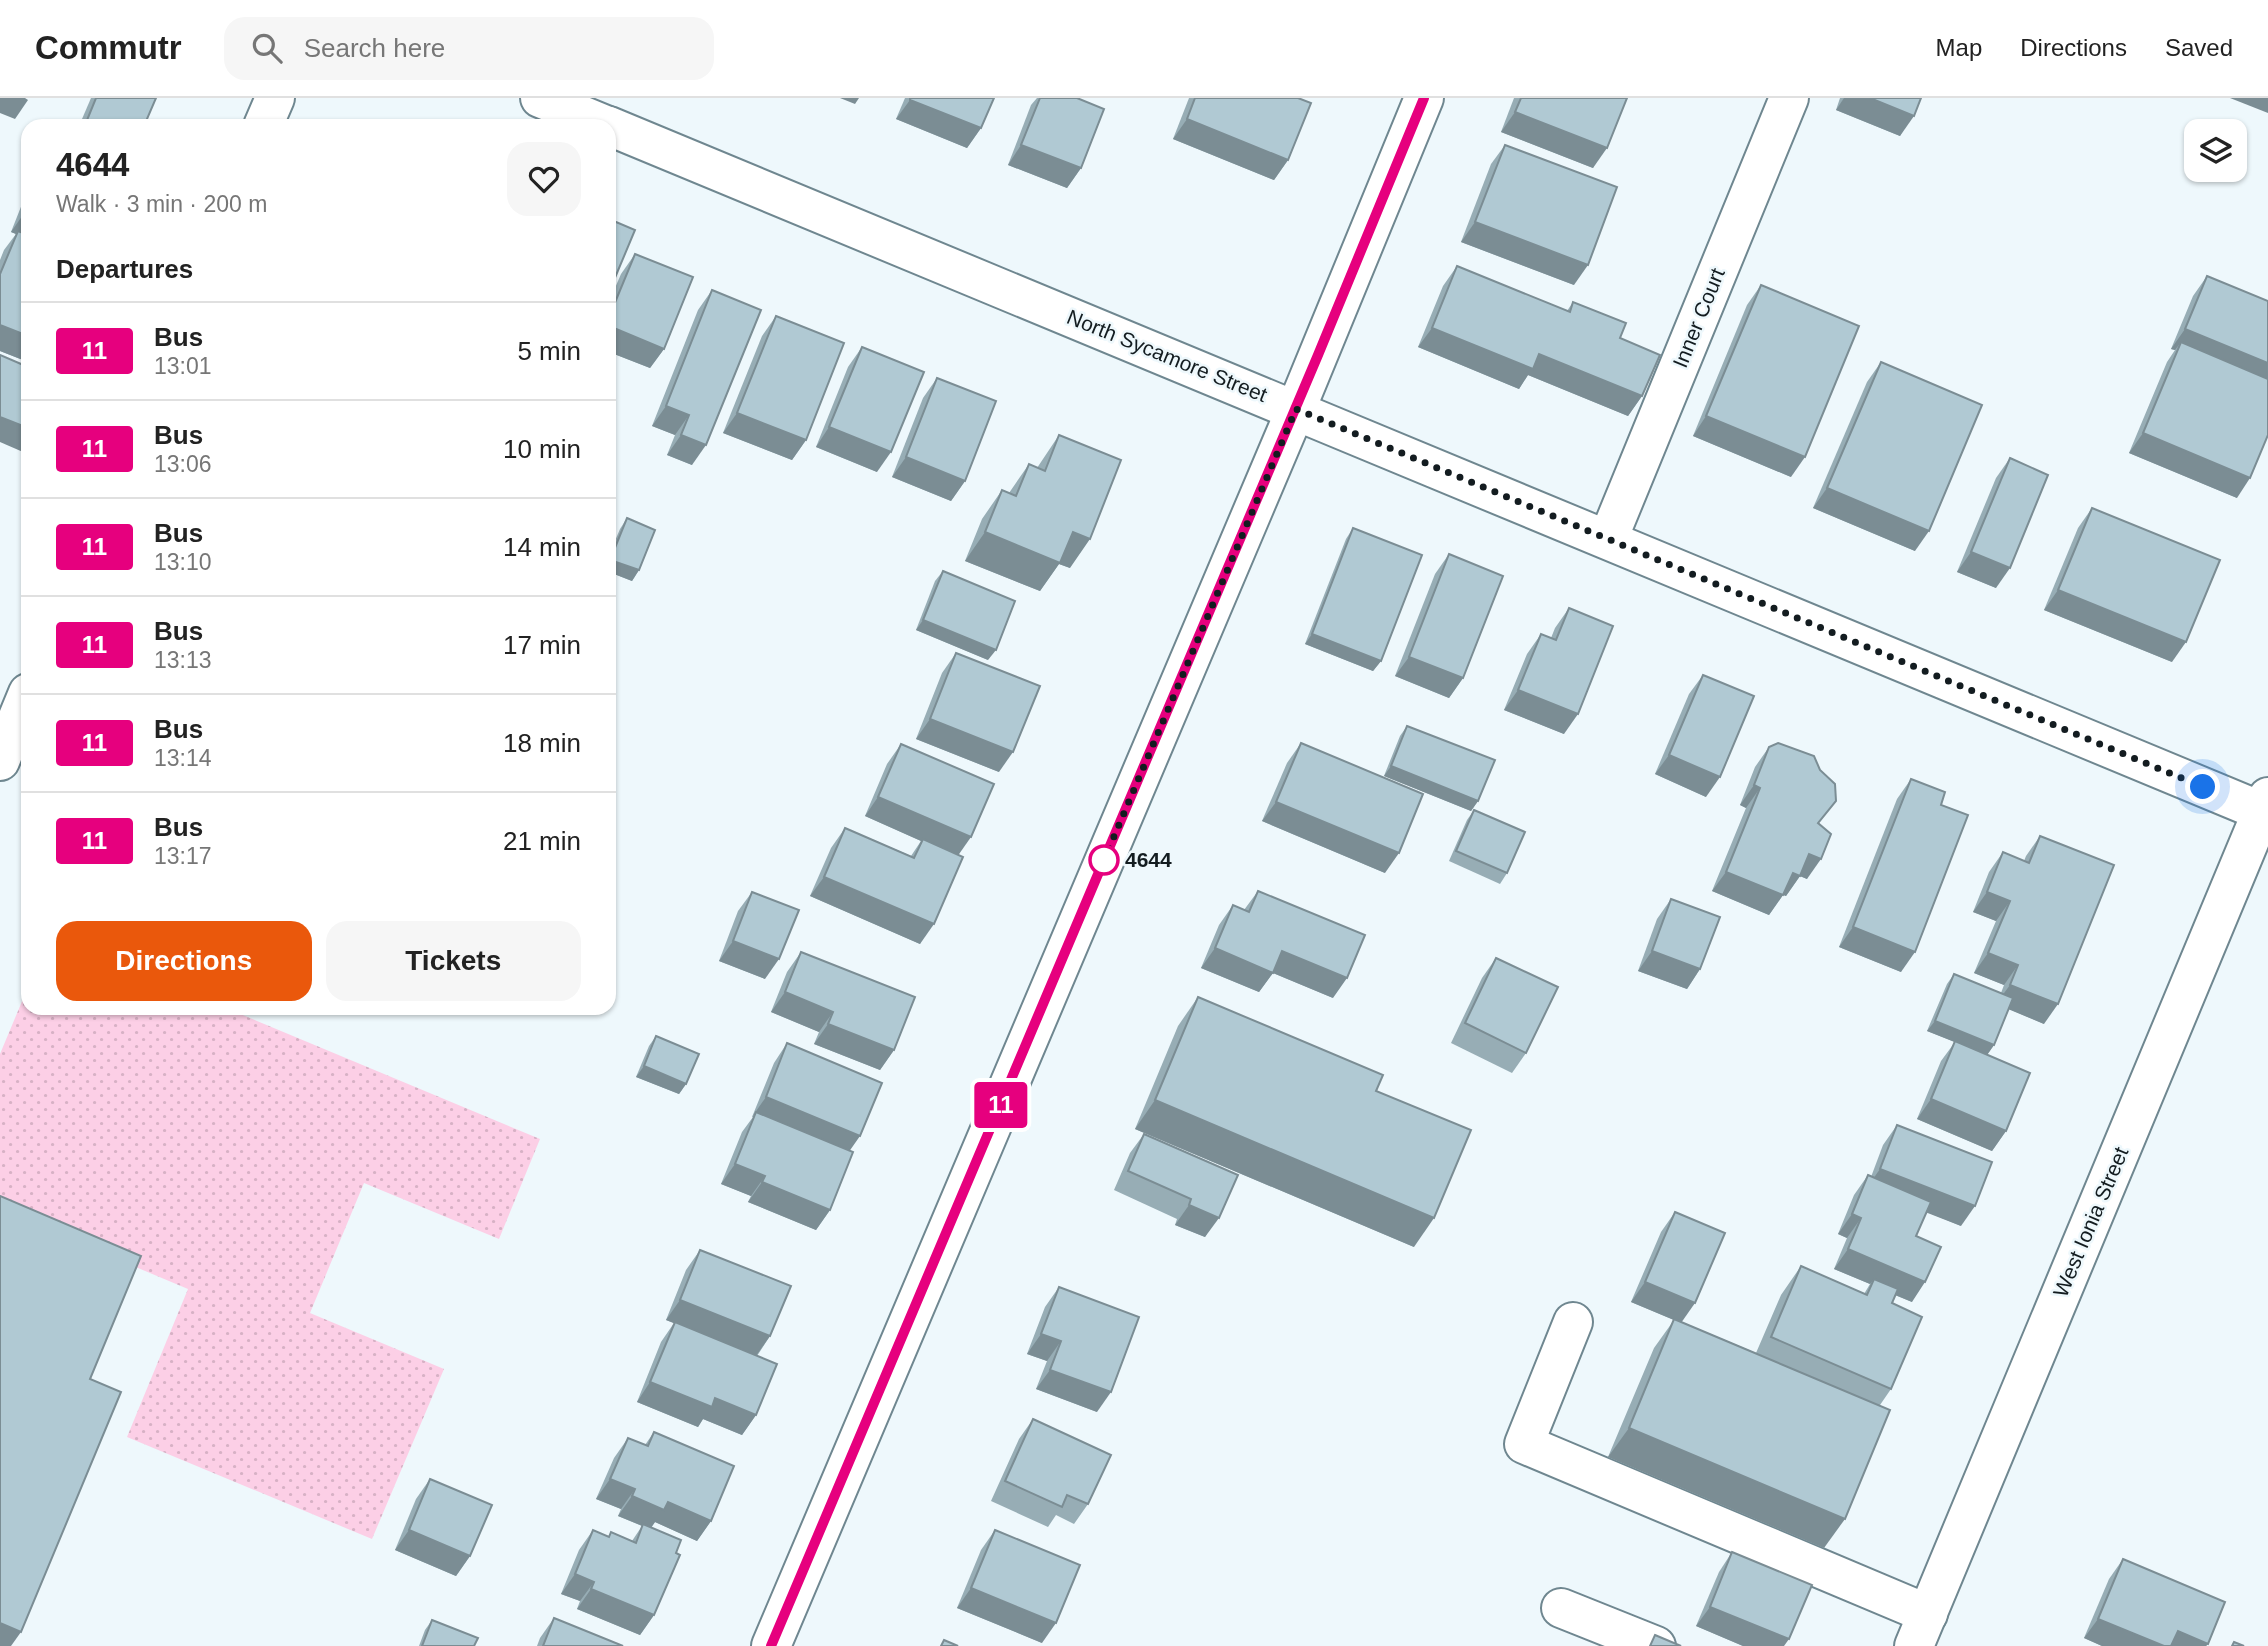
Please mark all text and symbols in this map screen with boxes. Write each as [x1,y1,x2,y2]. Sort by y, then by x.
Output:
search box [224,17,714,80]
text: Commutr [35,29,182,66]
icon: search [248,29,286,67]
text: Search here [304,33,445,63]
text: Map [1936,34,1982,61]
text: Directions [2020,34,2127,61]
text: Saved [2165,34,2233,61]
map controls [2184,119,2247,182]
button: layers [2184,119,2247,182]
button: heart [507,142,581,216]
text: 4644 [56,146,129,183]
text: Walk · 3 min · 200 m [56,191,267,217]
text: Departures [56,254,193,284]
street label: Inner Court [1668,265,1729,371]
street label: North Sycamore Street [1064,305,1271,406]
text: Bus [154,322,203,352]
text: 5 min [517,336,581,366]
text: 11 [82,337,107,364]
text: 13:01 [154,353,212,379]
text: Bus [154,420,203,450]
text: 10 min [503,434,581,464]
text: 11 [82,435,107,462]
text: 13:06 [154,451,212,477]
text: Bus [154,518,203,548]
text: 14 min [503,532,581,562]
text: 11 [82,533,107,560]
text: 13:10 [154,549,212,575]
text: Bus [154,616,203,646]
text: 17 min [503,630,581,660]
text: 11 [82,631,107,658]
text: 13:13 [154,647,212,673]
text: Bus [154,714,203,744]
text: 18 min [503,728,581,758]
text: 11 [82,729,107,756]
text: 13:14 [154,745,212,771]
your location [2185,769,2220,804]
text: Bus [154,812,203,842]
text: 21 min [503,826,581,856]
text: 11 [82,827,107,854]
text: 13:17 [154,843,212,869]
marker: 4644 [1089,845,1119,875]
place label: 4644 [1125,848,1172,871]
button: Directions [56,921,312,1001]
button: Tickets [326,921,581,1001]
line badge: 11 [970,1082,1032,1128]
text: 11 [988,1091,1014,1118]
street label: West Ionia Street [2049,1143,2133,1300]

